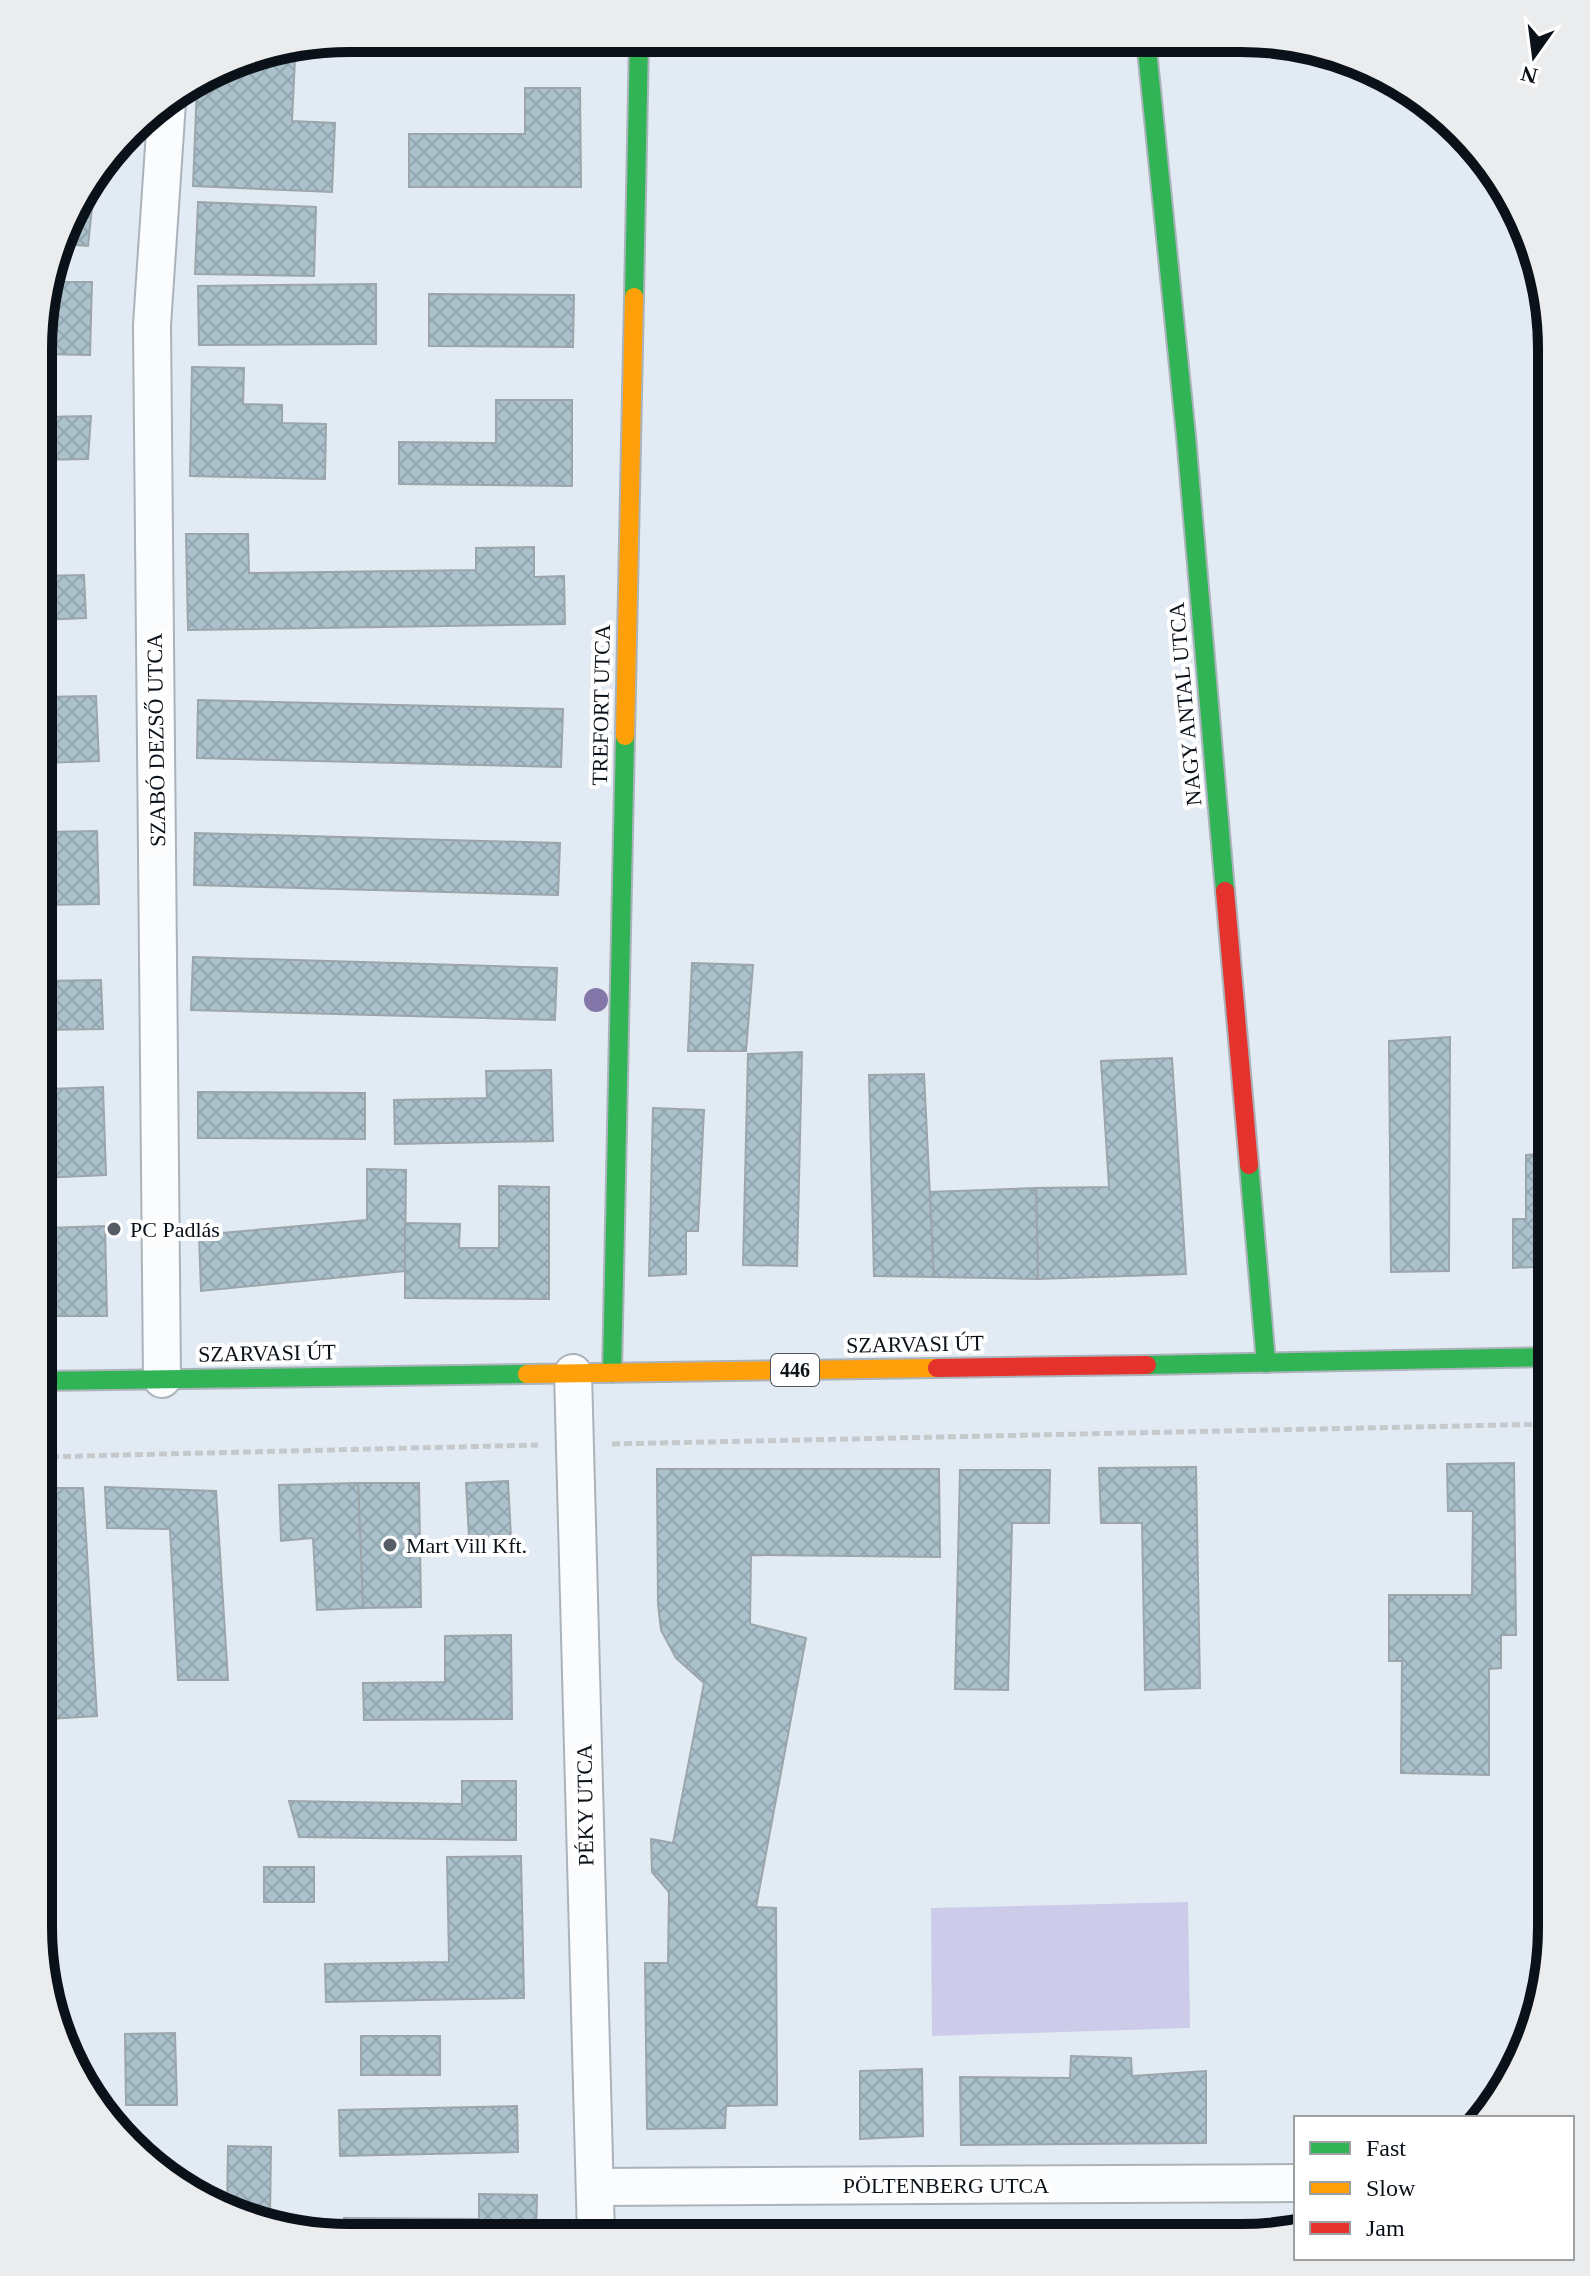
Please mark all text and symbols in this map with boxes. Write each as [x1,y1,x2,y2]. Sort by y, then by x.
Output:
north arrow [1494,16,1574,96]
text: N [1518,61,1540,89]
street label: NAGY ANTAL UTCA [1164,601,1206,807]
street label: TREFORT UTCA [587,624,615,786]
street label: SZABÓ DEZSŐ UTCA [142,633,170,847]
place label: PC Padlás [130,1217,220,1242]
marker: PC Padlás [105,1220,123,1238]
street label: SZARVASI ÚT [846,1330,985,1358]
street label: SZARVASI ÚT [198,1339,337,1367]
road number: 446 [771,1354,819,1386]
place label: Mart Vill Kft. [406,1533,527,1558]
marker: Mart Vill Kft. [381,1536,399,1554]
street label: PÉKY UTCA [571,1744,599,1866]
legend [1294,2116,1574,2260]
text: Fast [1366,2135,1406,2161]
street label: PÖLTENBERG UTCA [843,2173,1049,2198]
text: Slow [1366,2175,1416,2201]
text: Jam [1366,2215,1405,2241]

